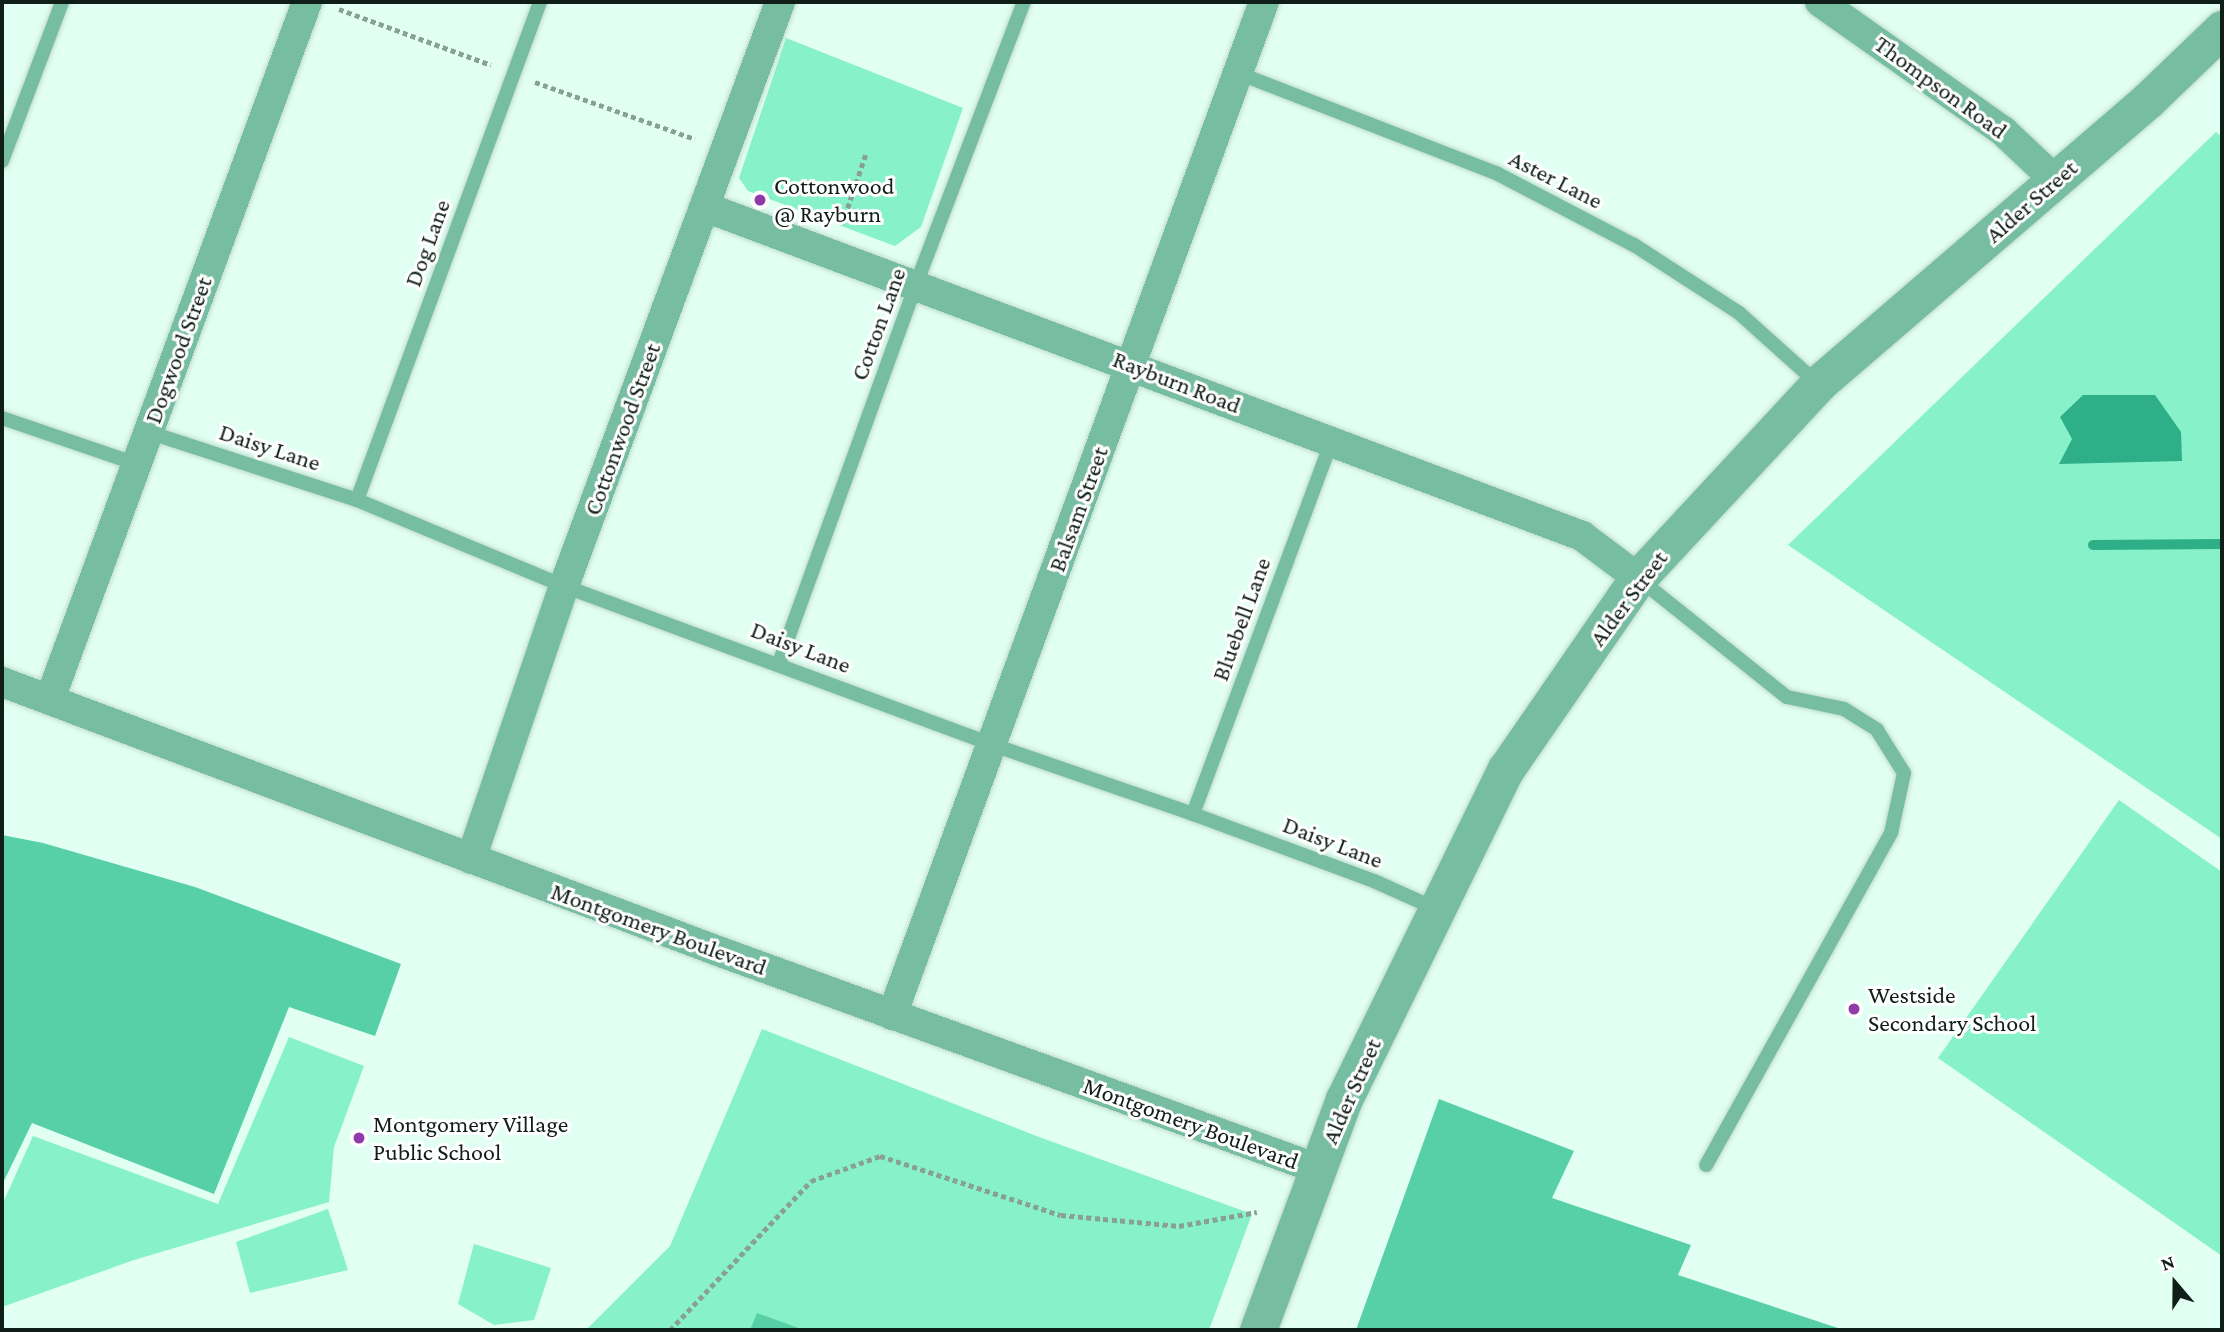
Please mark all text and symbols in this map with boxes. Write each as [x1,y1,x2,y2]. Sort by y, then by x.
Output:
street label: Thompson Road [1869,29,2013,145]
street label: Aster Lane [1504,143,1608,215]
street label: Alder Street [1979,153,2083,249]
place label: Cottonwood @ Rayburn [774,172,894,228]
marker: Cottonwood @ Rayburn [752,192,768,208]
street label: Dog Lane [398,196,456,290]
street label: Cotton Lane [844,264,912,384]
street label: Dogwood Street [138,273,218,427]
street label: Cottonwood Street [578,339,666,519]
street label: Rayburn Road [1109,344,1245,420]
street label: Daisy Lane [216,417,324,477]
street label: Balsam Street [1042,442,1114,576]
street label: Alder Street [1583,544,1673,652]
street label: Bluebell Lane [1205,553,1277,685]
street label: Daisy Lane [747,615,855,679]
street label: Daisy Lane [1279,810,1387,874]
street label: Montgomery Boulevard [547,877,771,981]
place label: Westside Secondary School [1868,981,2036,1037]
marker: Westside Secondary School [1846,1001,1862,1017]
street label: Alder Street [1315,1034,1387,1148]
street label: Montgomery Boulevard [1079,1071,1303,1175]
place label: Montgomery Village Public School [373,1110,568,1166]
marker: Montgomery Village Public School [351,1130,367,1146]
north arrow [2140,1248,2210,1318]
text: N [2158,1251,2177,1275]

